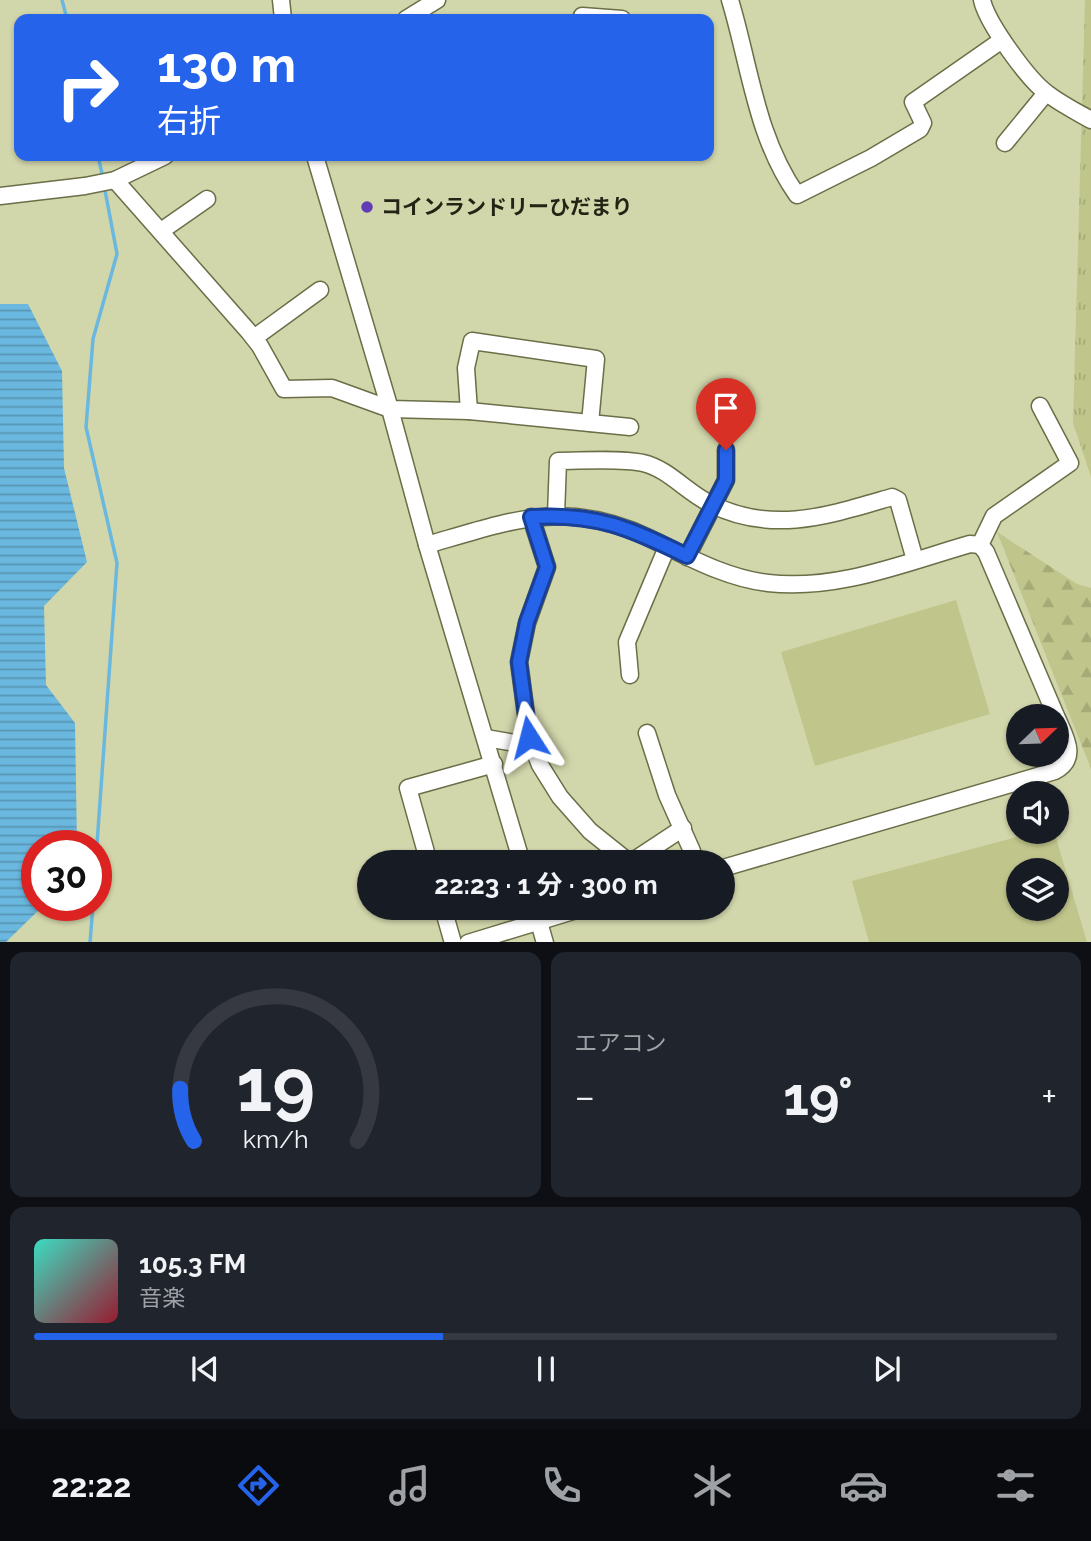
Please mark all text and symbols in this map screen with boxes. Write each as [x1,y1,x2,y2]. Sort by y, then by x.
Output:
text: 130 m [157,36,296,93]
icon: right [42,42,133,133]
text: 右折 [157,102,221,139]
place label: コインランドリーひだまり [381,194,633,219]
marker: コインランドリーひだまり [359,199,375,215]
pin [696,378,756,450]
icon: arrive [707,389,745,427]
position arrow [492,700,566,774]
north arrow [1006,704,1069,766]
map controls [1006,704,1069,921]
button: sound [1006,781,1069,844]
speed limit sign: 30 [21,830,112,921]
button: layers [1006,858,1069,921]
text: 22:23 · 1 分 · 300 m [434,870,658,900]
text: エアコン [575,1029,667,1056]
text: 19 [236,1043,315,1128]
text: 19° [783,1066,853,1127]
text: − [575,1074,595,1119]
text: + [1041,1074,1057,1119]
text: km/h [242,1123,308,1153]
text: 105.3 FM [139,1249,246,1279]
text: 音楽 [139,1284,185,1311]
icon: previous [186,1350,224,1388]
icon: pause [527,1350,565,1388]
icon: next [868,1350,906,1388]
icon: directions [234,1461,283,1510]
icon: music [385,1461,434,1510]
icon: phone [537,1461,586,1510]
icon: climate [688,1461,737,1510]
icon: car [839,1461,888,1510]
icon: filters [991,1461,1040,1510]
text: 22:22 [51,1467,131,1504]

